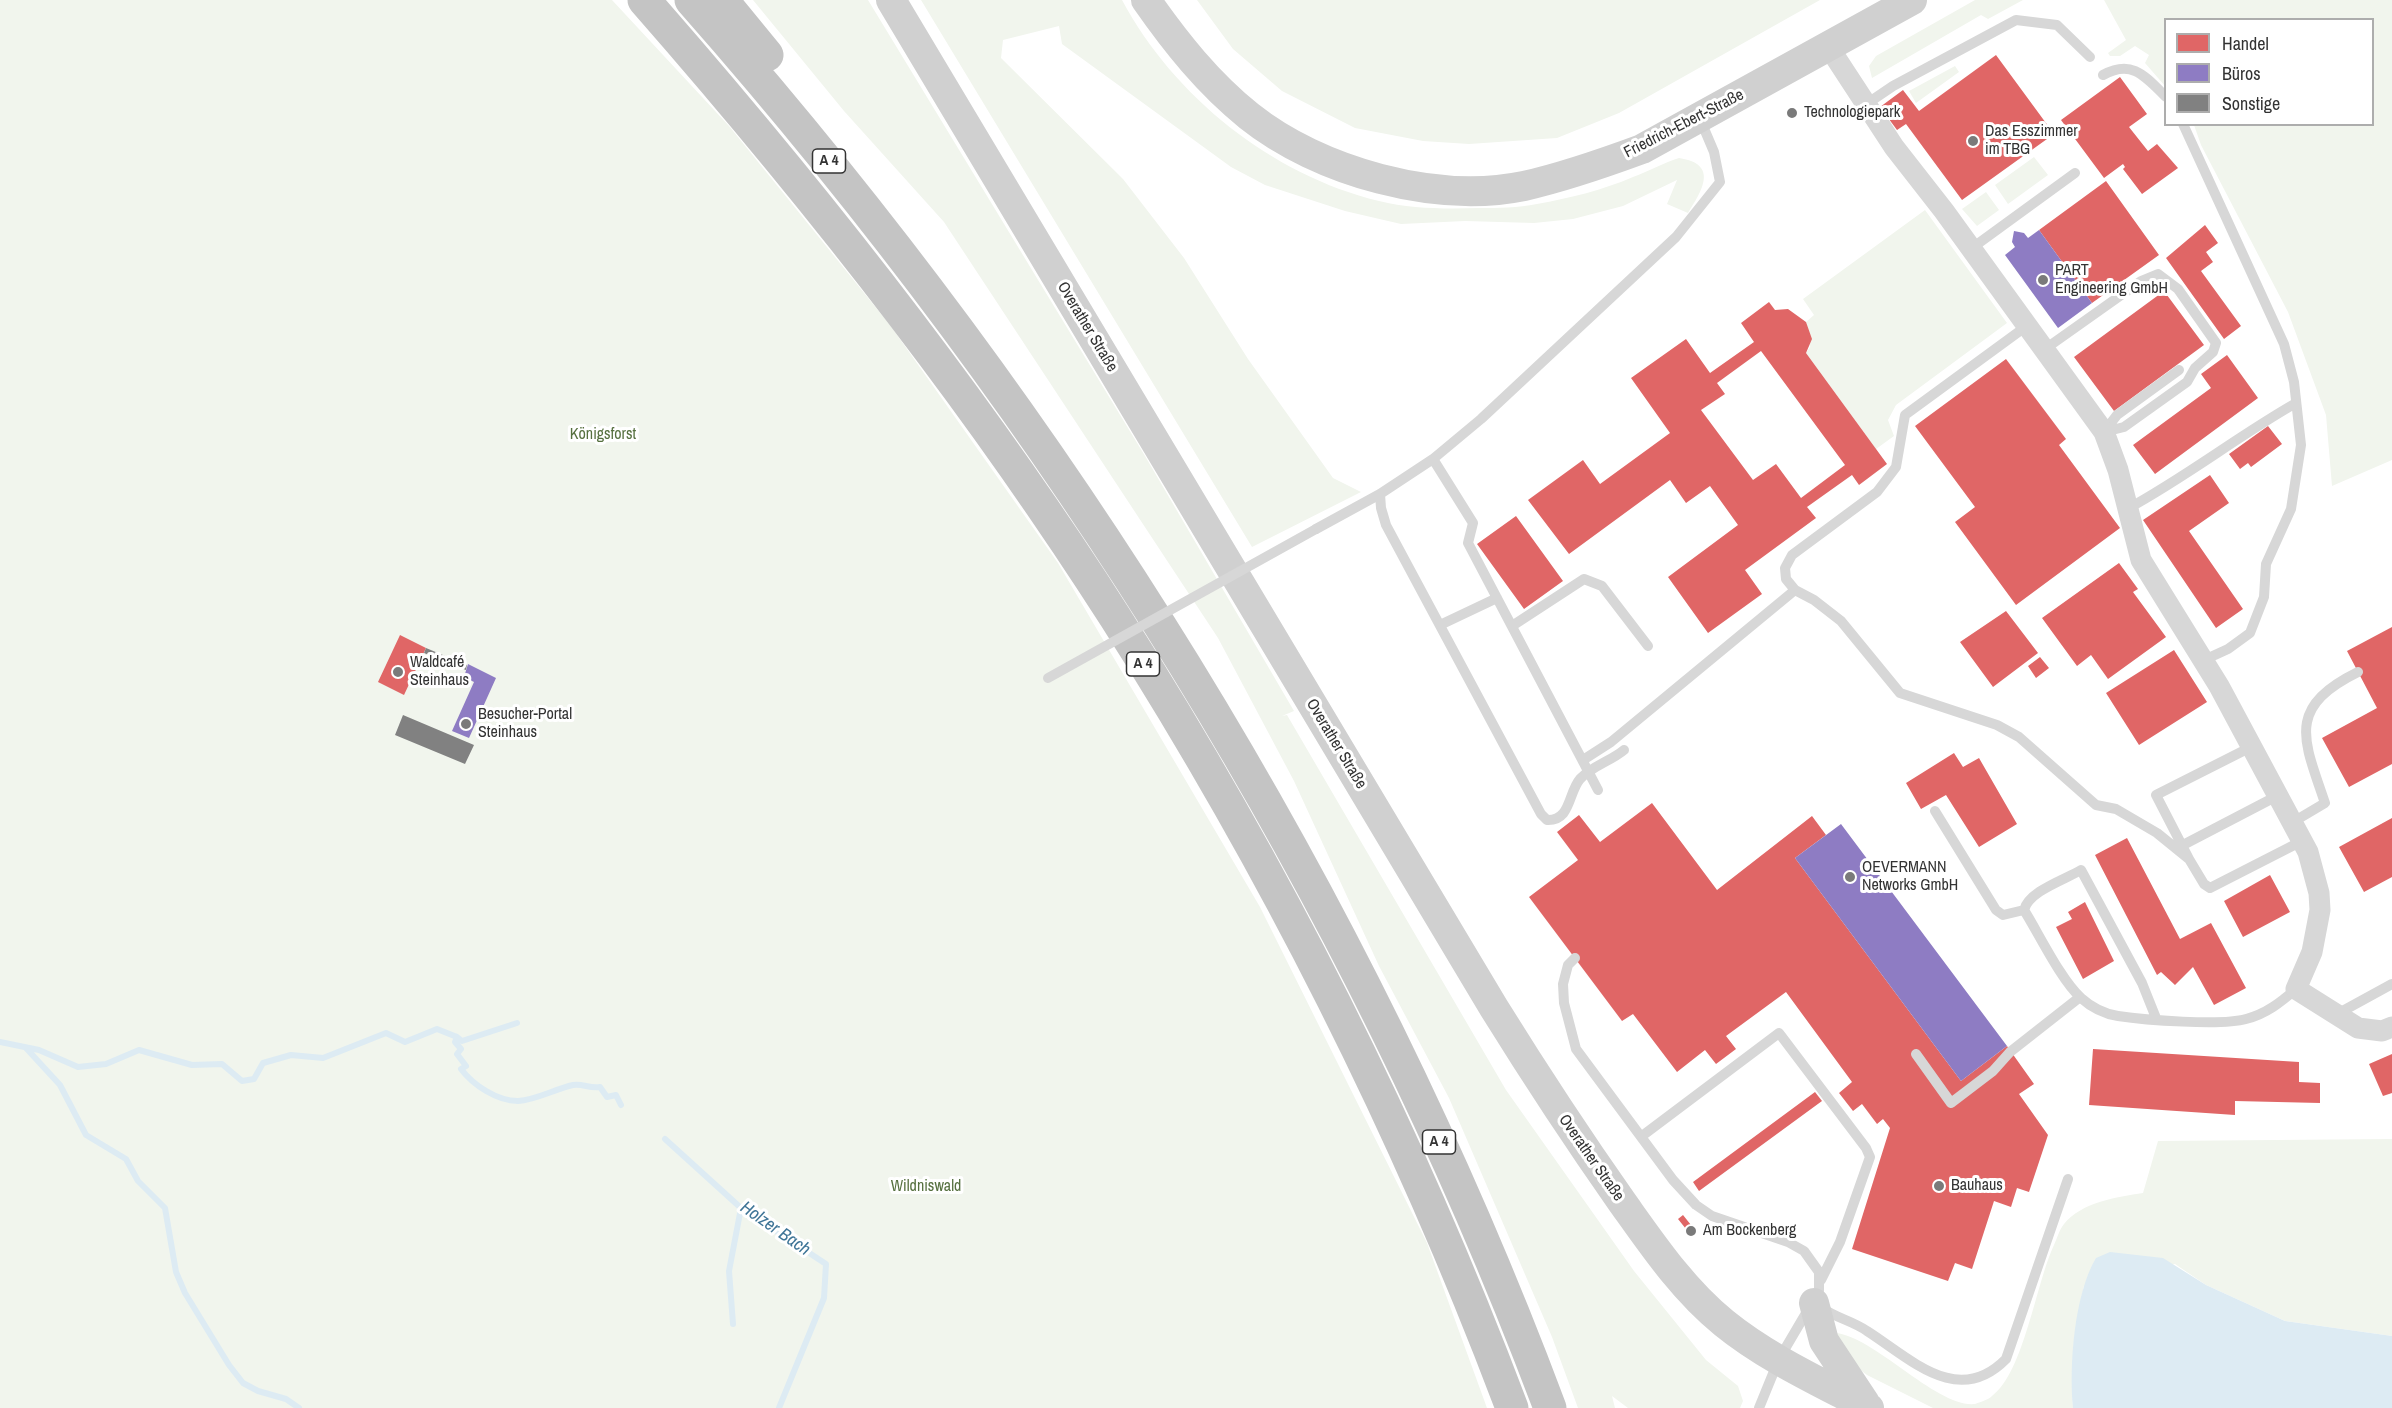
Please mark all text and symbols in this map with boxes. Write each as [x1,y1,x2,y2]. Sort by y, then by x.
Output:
legend [2164,18,2374,126]
text: Handel [2222,31,2269,56]
text: Büros [2222,61,2261,86]
street label: Friedrich-Ebert-Straße [1621,85,1747,163]
text: Sonstige [2222,91,2280,116]
place label: Technologiepark [1804,103,1900,123]
marker: Technologiepark [1785,106,1799,120]
place label: Das Esszimmer im TBG [1985,122,2078,160]
marker: Das Esszimmer im TBG [1966,134,1980,148]
road number: A 4 [812,149,846,173]
place label: PART Engineering GmbH [2055,261,2168,299]
marker: PART Engineering GmbH [2036,273,2050,287]
street label: Overather Straße [1053,279,1121,375]
park label: Königsforst [570,425,636,445]
road number: A 4 [1126,652,1160,676]
place label: Waldcafé Steinhaus [410,653,469,691]
marker: Waldcafé Steinhaus [391,665,405,679]
street label: Overather Straße [1302,696,1370,792]
place label: Besucher-Portal Steinhaus [478,705,572,743]
marker: Besucher-Portal Steinhaus [459,717,473,731]
place label: OEVERMANN Networks GmbH [1862,858,1958,896]
marker: OEVERMANN Networks GmbH [1843,870,1857,884]
street label: Overather Straße [1554,1111,1628,1205]
road number: A 4 [1422,1130,1456,1154]
place label: Bauhaus [1951,1176,2003,1196]
park label: Wildniswald [891,1177,961,1197]
marker: Bauhaus [1932,1179,1946,1193]
water label: Holzer Bach [736,1197,814,1261]
place label: Am Bockenberg [1703,1221,1796,1241]
marker: Am Bockenberg [1684,1224,1698,1238]

